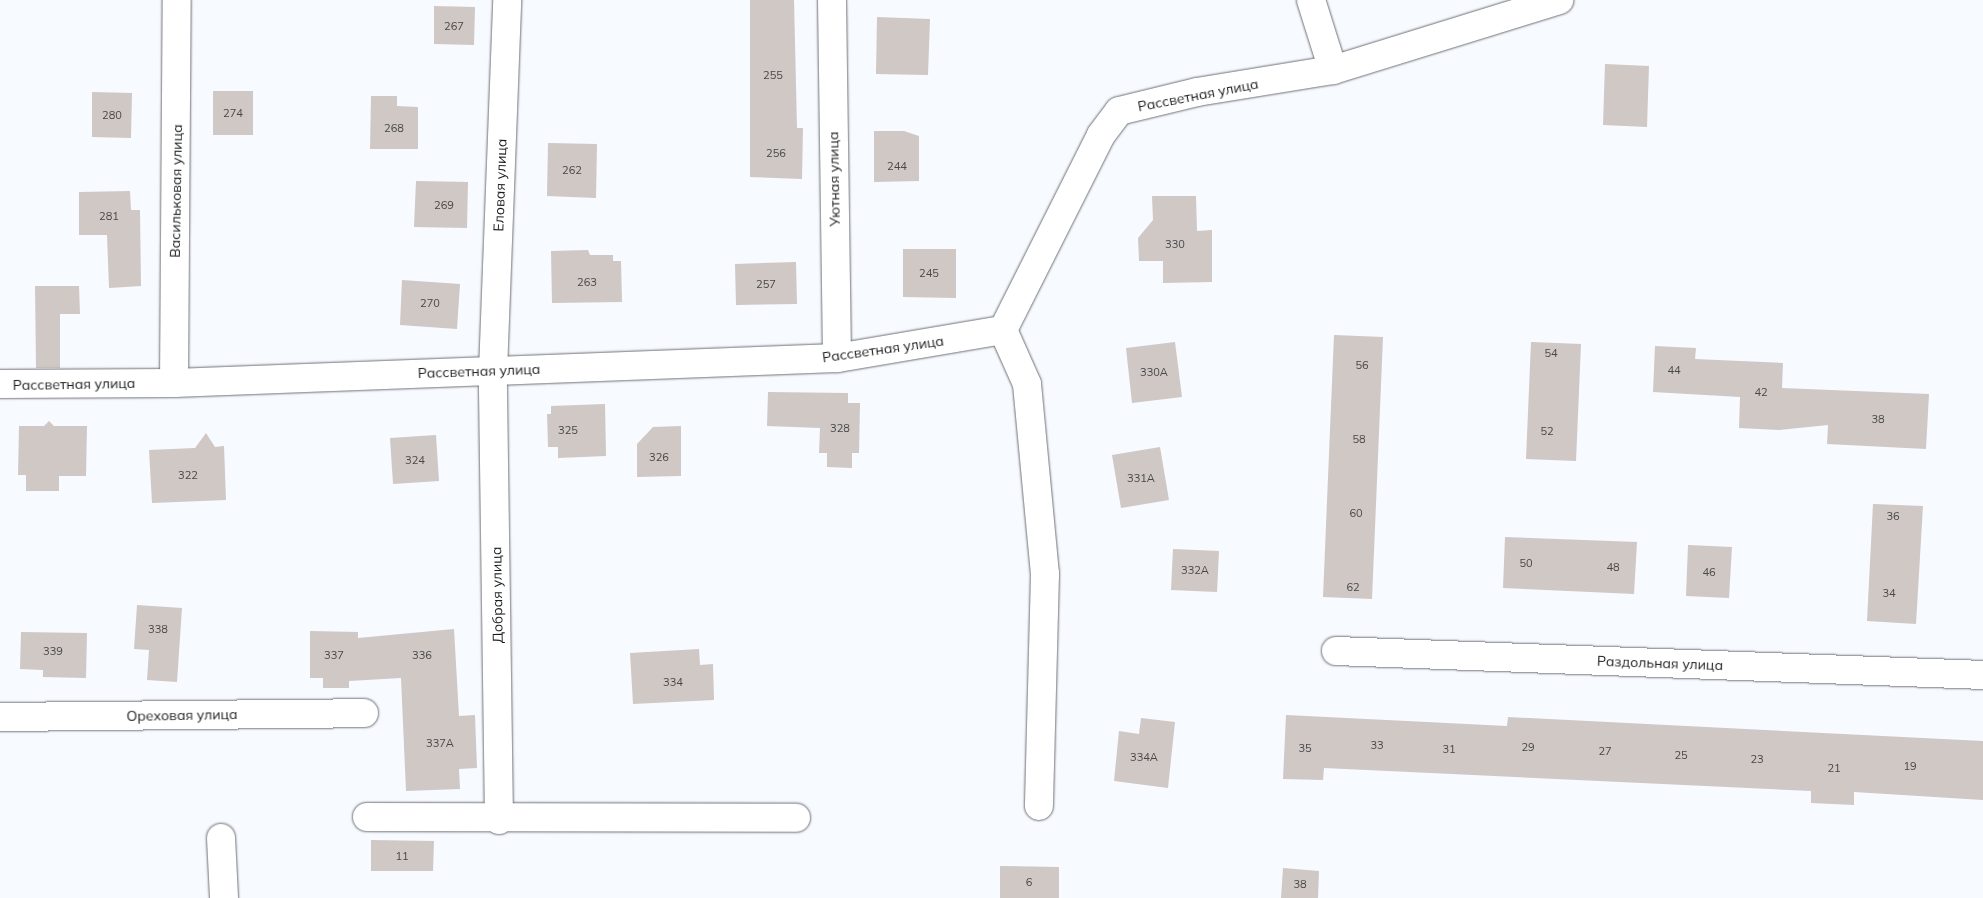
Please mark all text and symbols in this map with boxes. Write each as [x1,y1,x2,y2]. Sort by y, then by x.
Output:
house number: 267 [444,19,464,33]
house number: 255 [763,68,783,82]
street label: Рассветная улица [1136,75,1260,115]
house number: 274 [223,106,243,120]
house number: 280 [102,108,122,122]
house number: 268 [384,121,404,135]
street label: Васильковая улица [166,124,186,258]
street label: Уютная улица [825,131,843,227]
street label: Еловая улица [490,138,510,232]
house number: 256 [766,146,786,160]
house number: 244 [887,159,907,173]
house number: 262 [562,163,582,177]
house number: 269 [434,198,454,212]
house number: 281 [99,209,119,223]
house number: 330 [1165,237,1185,251]
house number: 245 [919,266,939,280]
house number: 263 [577,275,597,289]
house number: 257 [756,277,776,291]
house number: 270 [420,296,440,310]
street label: Рассветная улица [821,332,945,366]
house number: 54 [1544,346,1558,360]
house number: 56 [1355,358,1369,372]
street label: Рассветная улица [417,360,541,382]
house number: 44 [1667,363,1681,377]
house number: 330А [1140,365,1168,379]
street label: Рассветная улица [13,375,135,393]
house number: 42 [1754,385,1768,399]
house number: 38 [1871,412,1885,426]
house number: 328 [830,421,850,435]
house number: 325 [558,423,578,437]
house number: 52 [1540,424,1554,438]
house number: 58 [1352,432,1366,446]
house number: 326 [649,450,669,464]
house number: 324 [405,453,425,467]
house number: 322 [178,468,198,482]
house number: 331А [1127,471,1155,485]
house number: 60 [1349,506,1363,520]
house number: 36 [1886,509,1900,523]
street label: Добрая улица [488,546,506,644]
house number: 50 [1519,556,1533,570]
house number: 48 [1606,560,1620,574]
house number: 332А [1181,563,1209,577]
house number: 46 [1702,565,1716,579]
house number: 62 [1346,580,1360,594]
house number: 34 [1882,586,1896,600]
house number: 338 [148,622,168,636]
house number: 339 [43,644,63,658]
house number: 337 [324,648,344,662]
house number: 336 [412,648,432,662]
street label: Раздольная улица [1597,652,1723,674]
house number: 334 [663,675,683,689]
street label: Ореховая улица [126,706,238,724]
house number: 337А [426,736,454,750]
house number: 33 [1370,738,1384,752]
house number: 29 [1521,740,1535,754]
house number: 35 [1298,741,1312,755]
house number: 31 [1442,742,1456,756]
house number: 27 [1598,744,1612,758]
house number: 25 [1674,748,1688,762]
house number: 334А [1130,750,1158,764]
house number: 23 [1750,752,1764,766]
house number: 19 [1903,759,1917,773]
house number: 21 [1827,761,1841,775]
house number: 11 [395,849,409,863]
house number: 6 [1026,875,1032,889]
house number: 38 [1293,877,1307,891]

